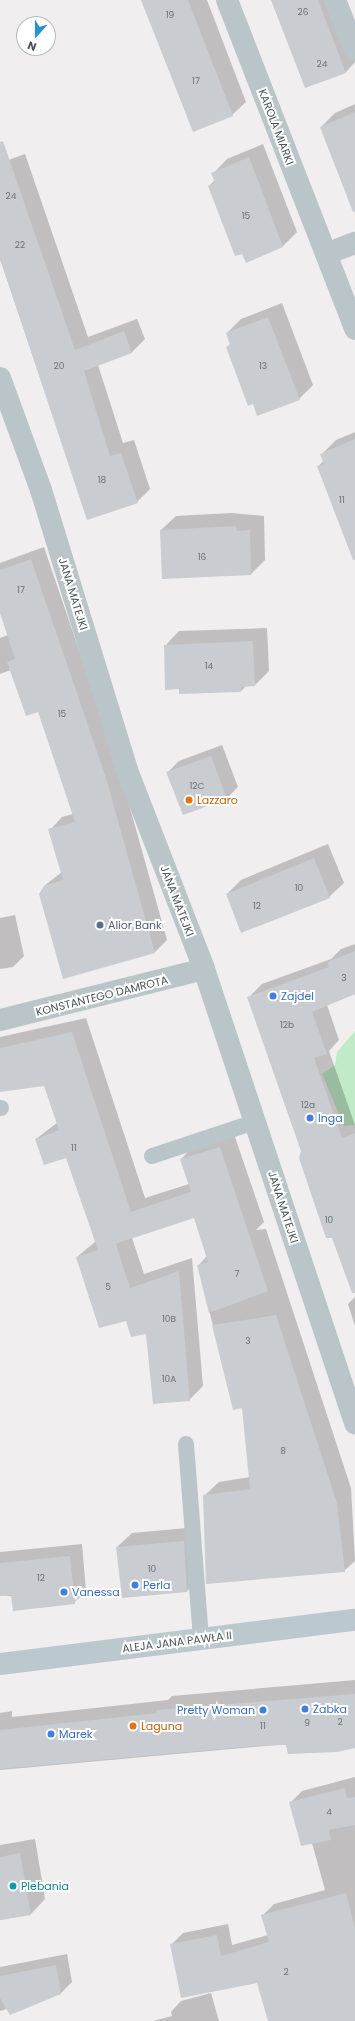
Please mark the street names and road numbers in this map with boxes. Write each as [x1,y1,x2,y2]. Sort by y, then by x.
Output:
street label: KAROLA MIARKI [256,87,296,167]
street label: JANA MATEJKI [56,556,90,632]
street label: JANA MATEJKI [157,864,197,938]
street label: KONSTANTEGO DAMROTA [35,973,169,1019]
street label: JANA MATEJKI [265,1169,301,1245]
street label: ALEJA JANA PAWŁA II [121,1629,233,1655]

